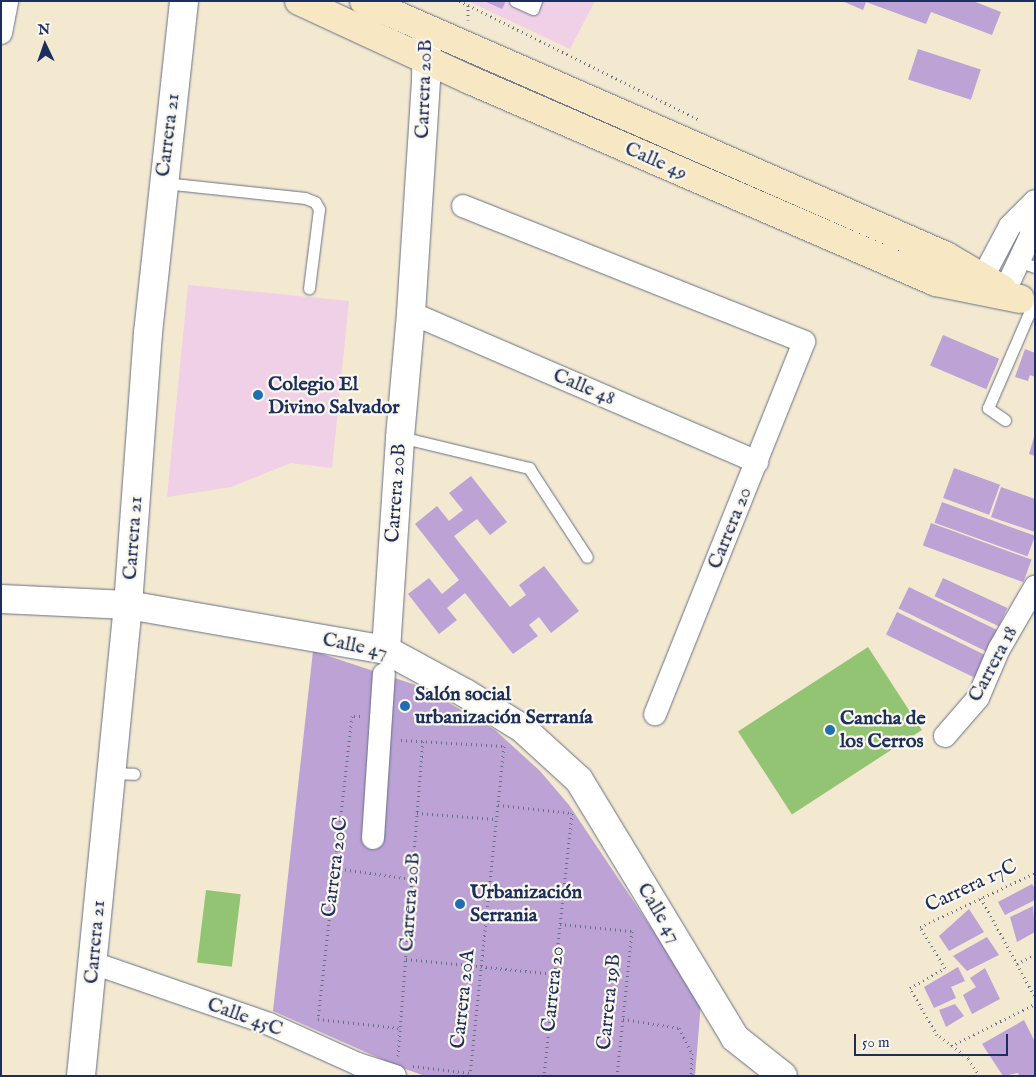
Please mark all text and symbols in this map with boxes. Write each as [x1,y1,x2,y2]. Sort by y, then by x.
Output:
north arrow [20,20,70,70]
text: N [38,21,51,39]
street label: Carrera 20B [410,39,438,139]
street label: Carrera 21 [151,92,185,178]
street label: Calle 49 [621,137,691,185]
street label: Calle 48 [549,363,619,411]
place label: Colegio El Divino Salvador [268,372,400,419]
marker: Colegio El Divino Salvador [252,389,264,401]
street label: Carrera 20B [381,442,411,544]
street label: Carrera 20 [703,483,757,573]
street label: Carrera 21 [118,495,148,581]
street label: Carrera 18 [963,622,1023,706]
street label: Calle 47 [320,627,390,665]
place label: Salón social urbanización Serranía [415,682,593,729]
marker: Salón social urbanización Serranía [399,700,411,712]
place label: Cancha de los Cerros [840,706,926,753]
marker: Cancha de los Cerros [824,724,836,736]
street label: Carrera 20C [317,816,353,918]
street label: Carrera 20B [395,851,425,953]
street label: Carrera 17C [921,854,1021,918]
street label: Calle 47 [632,879,686,947]
place label: Urbanización Serrania [470,880,582,927]
marker: Urbanización Serrania [454,898,466,910]
street label: Carrera 21 [79,899,111,985]
street label: Carrera 20 [537,945,569,1033]
street label: Carrera 20A [446,948,480,1050]
street label: Carrera 19B [592,953,626,1051]
street label: Calle 45C [204,992,286,1042]
scale bar [856,1024,1010,1056]
text: 50 m [862,1033,890,1052]

